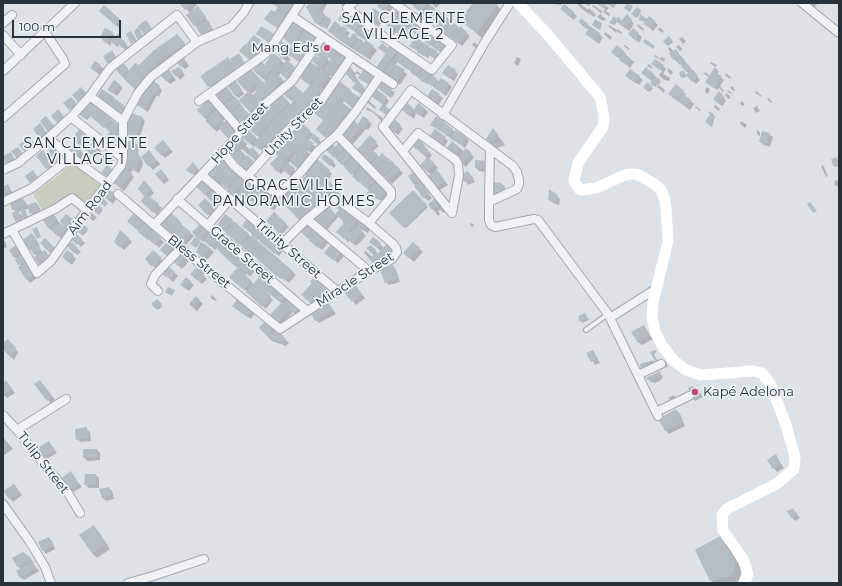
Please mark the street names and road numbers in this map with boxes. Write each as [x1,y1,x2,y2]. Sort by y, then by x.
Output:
street label: Unity Street [262,94,326,160]
street label: Hope Street [208,99,272,167]
street label: Aim Road [65,178,115,238]
street label: Trinity Street [252,216,324,282]
street label: Grace Street [207,223,277,287]
street label: Bless Street [164,232,234,292]
street label: Miracle Street [313,249,397,311]
street label: Tulip Street [14,429,72,497]

